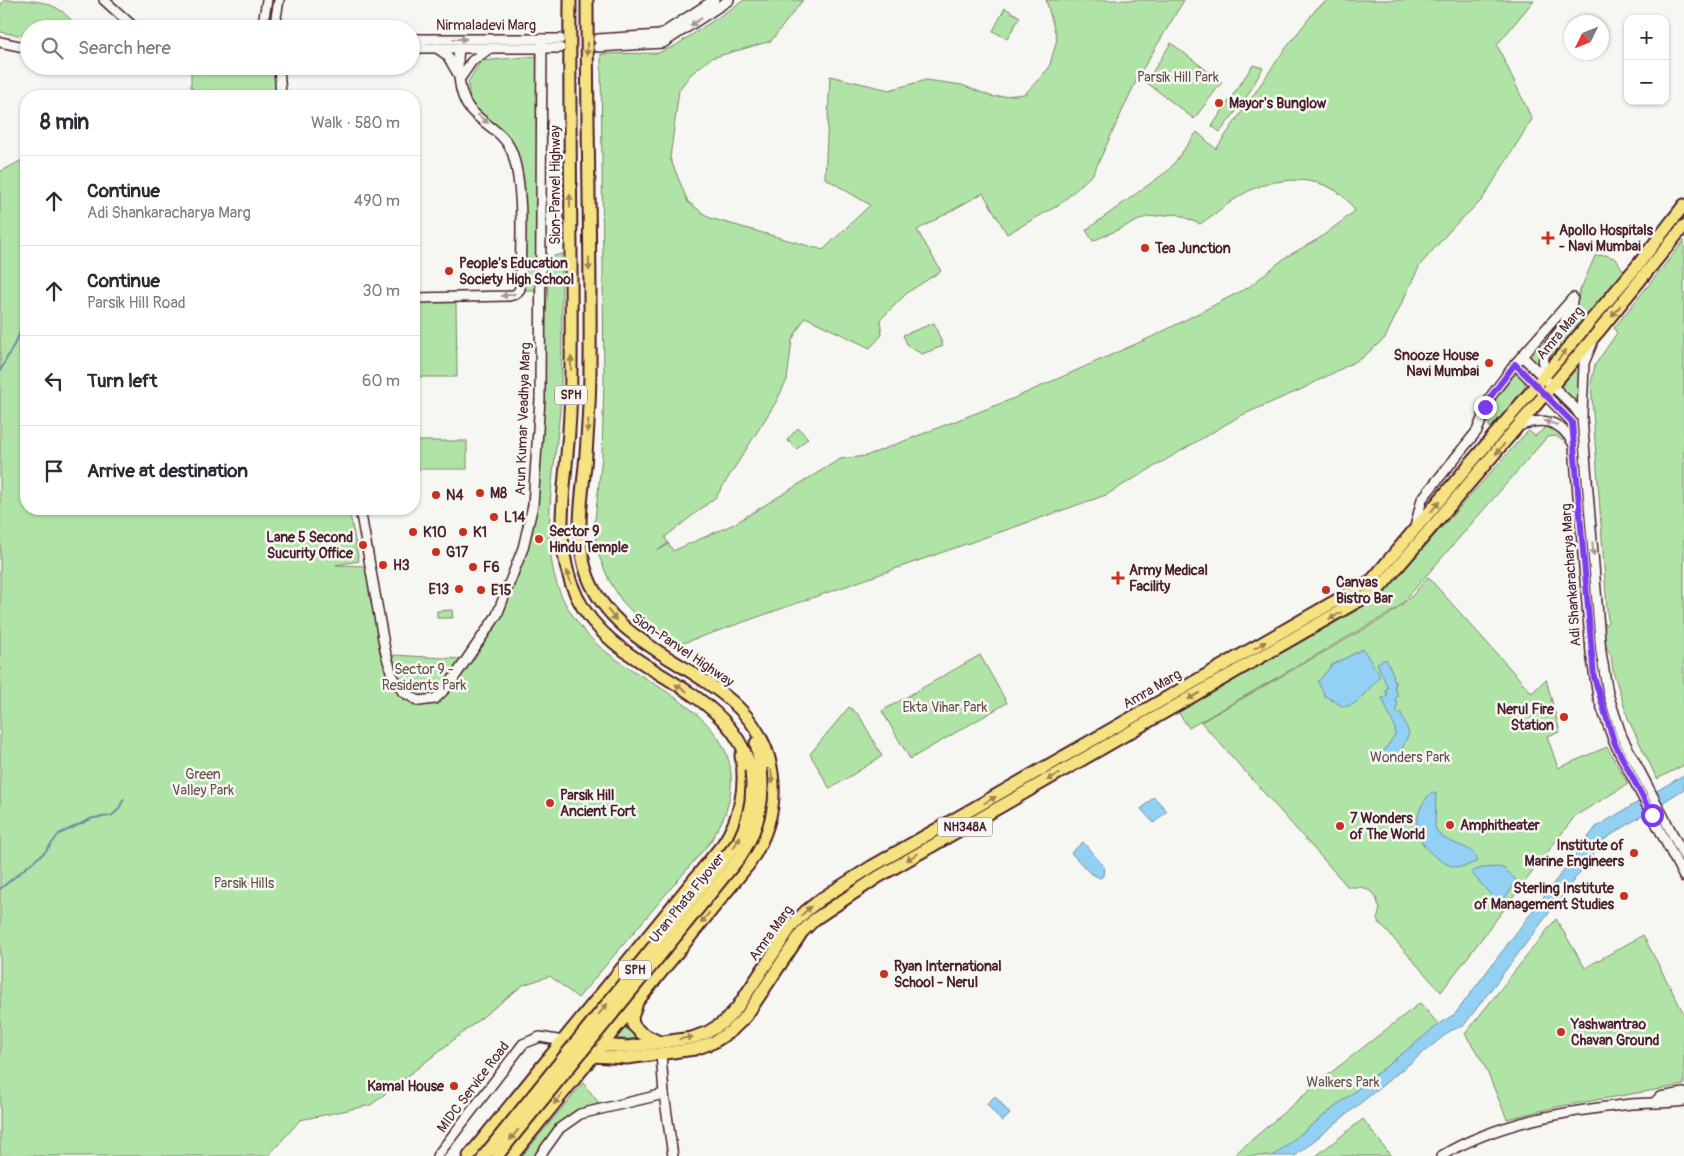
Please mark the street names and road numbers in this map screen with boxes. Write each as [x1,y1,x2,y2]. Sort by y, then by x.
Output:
street label: Nirmaladevi Marg [436,17,536,34]
street label: Sion-Panvel Highway [547,125,564,245]
street label: Amra Marg [1533,303,1587,363]
street label: Arun Kumar Veadhya Marg [512,342,534,496]
road number: SPH [555,386,587,404]
street label: Adi Shankaracharya Marg [1558,503,1584,647]
street label: Sion-Panvel Highway [629,610,737,690]
street label: Amra Marg [1120,666,1184,712]
road number: NH348A [938,818,992,836]
street label: Uran Phata Flyover [646,850,728,946]
street label: Amra Marg [745,902,797,964]
road number: SPH [619,960,651,980]
street label: MIDC Service Road [433,1038,513,1136]

